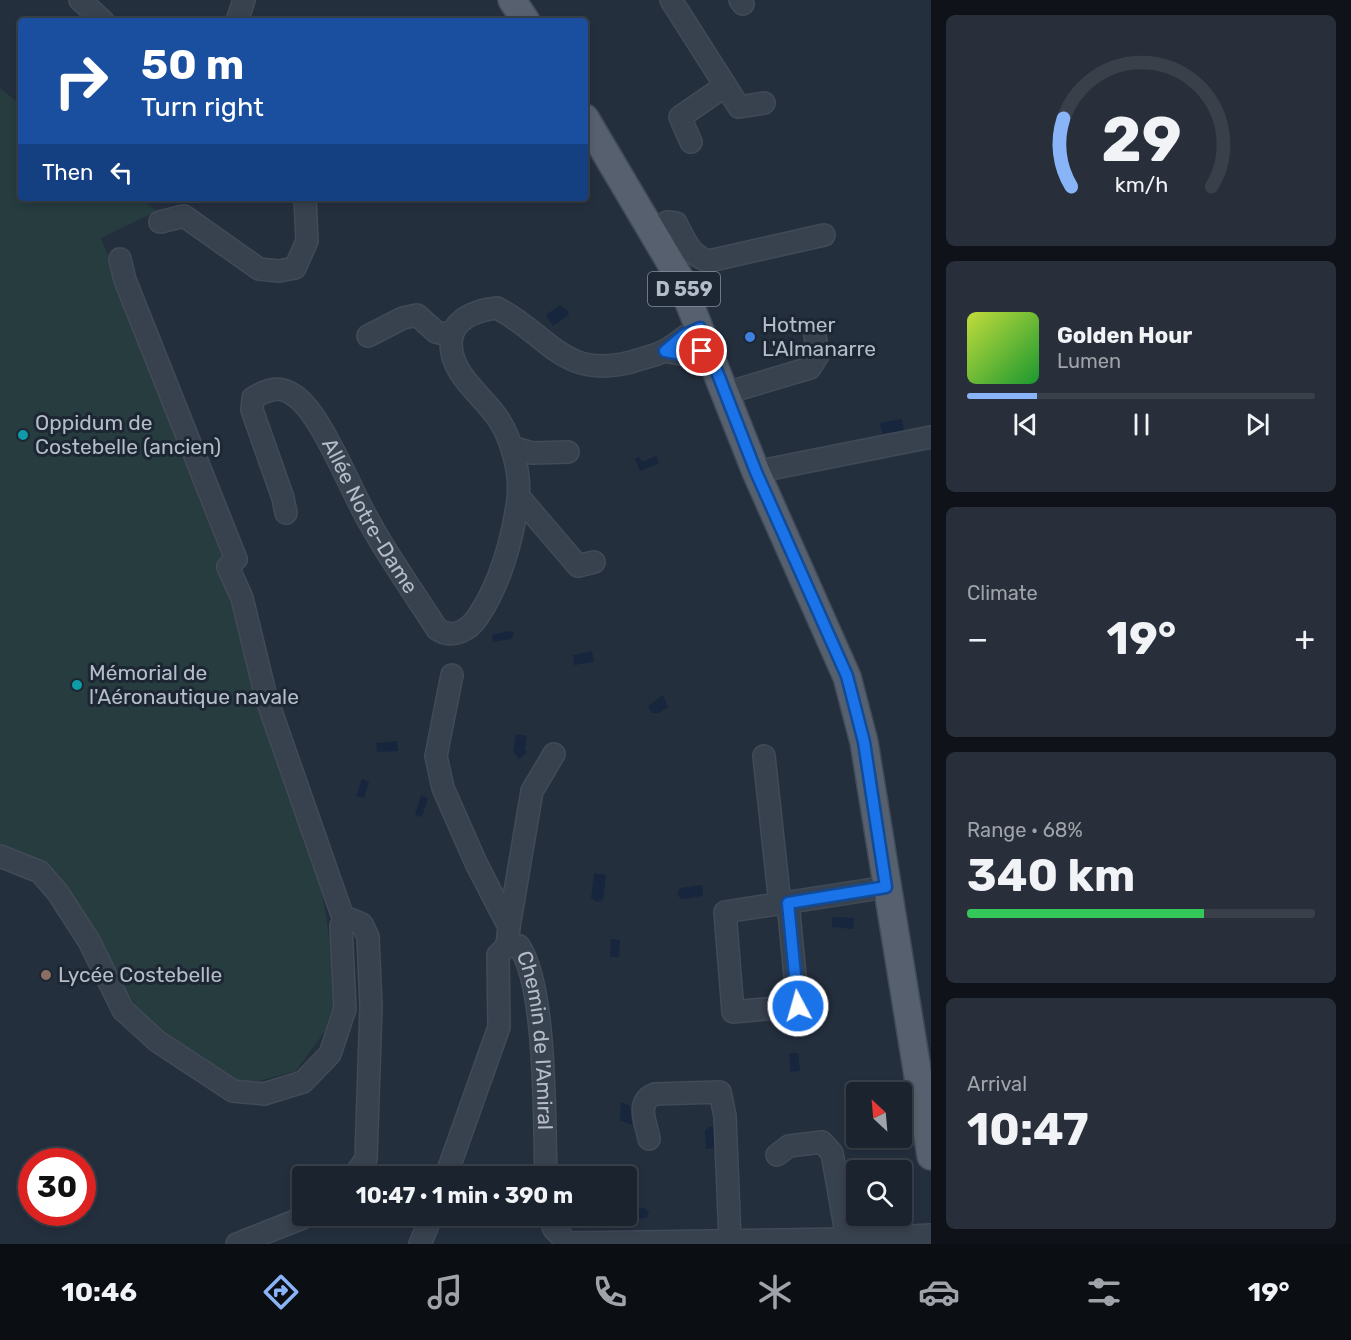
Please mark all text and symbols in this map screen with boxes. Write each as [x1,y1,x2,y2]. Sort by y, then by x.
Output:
text: 50 m [141,40,244,90]
icon: right [42,42,120,120]
text: Turn right [141,91,264,123]
text: 29 [1101,104,1181,178]
icon: left [105,156,138,189]
text: Then [42,159,93,186]
text: km/h [1114,173,1168,198]
road number: D 559 [648,272,720,306]
place label: Hotmer L'Almanarre [762,312,876,361]
text: Golden Hour [1057,322,1192,349]
pin [676,325,727,376]
marker: Hotmer L'Almanarre [743,330,757,344]
icon: arrive [685,334,718,367]
text: Lumen [1057,349,1121,373]
icon: previous [1009,408,1042,441]
icon: pause [1125,408,1158,441]
icon: next [1241,408,1274,441]
place label: Oppidum de Costebelle (ancien) [35,410,221,459]
marker: Oppidum de Costebelle (ancien) [16,428,30,442]
street label: Allée Notre-Dame [317,434,423,598]
text: Climate [967,581,1038,605]
text: 19° [1107,612,1176,665]
text: − [967,619,988,658]
text: + [1294,619,1315,658]
place label: Mémorial de l'Aéronautique navale [89,660,299,709]
marker: Mémorial de l'Aéronautique navale [70,678,84,692]
text: Range · 68% [967,818,1083,842]
text: 340 km [967,849,1135,902]
street label: Chemin de l'Amiral [512,947,558,1130]
place label: Lycée Costebelle [58,962,222,987]
marker: Lycée Costebelle [39,968,53,982]
position arrow [766,974,830,1038]
text: Arrival [967,1072,1027,1096]
north arrow [846,1082,912,1148]
map controls [846,1082,912,1226]
text: 10:47 [967,1103,1089,1156]
speed limit sign: 30 [18,1148,96,1226]
button: search [846,1160,912,1226]
text: 10:47 · 1 min · 390 m [356,1182,573,1209]
icon: directions [260,1271,302,1313]
icon: music [424,1271,466,1313]
icon: phone [589,1271,631,1313]
icon: climate [754,1271,796,1313]
icon: car [918,1271,960,1313]
icon: filters [1083,1271,1125,1313]
text: 10:46 [61,1276,137,1308]
text: 19° [1248,1276,1290,1308]

